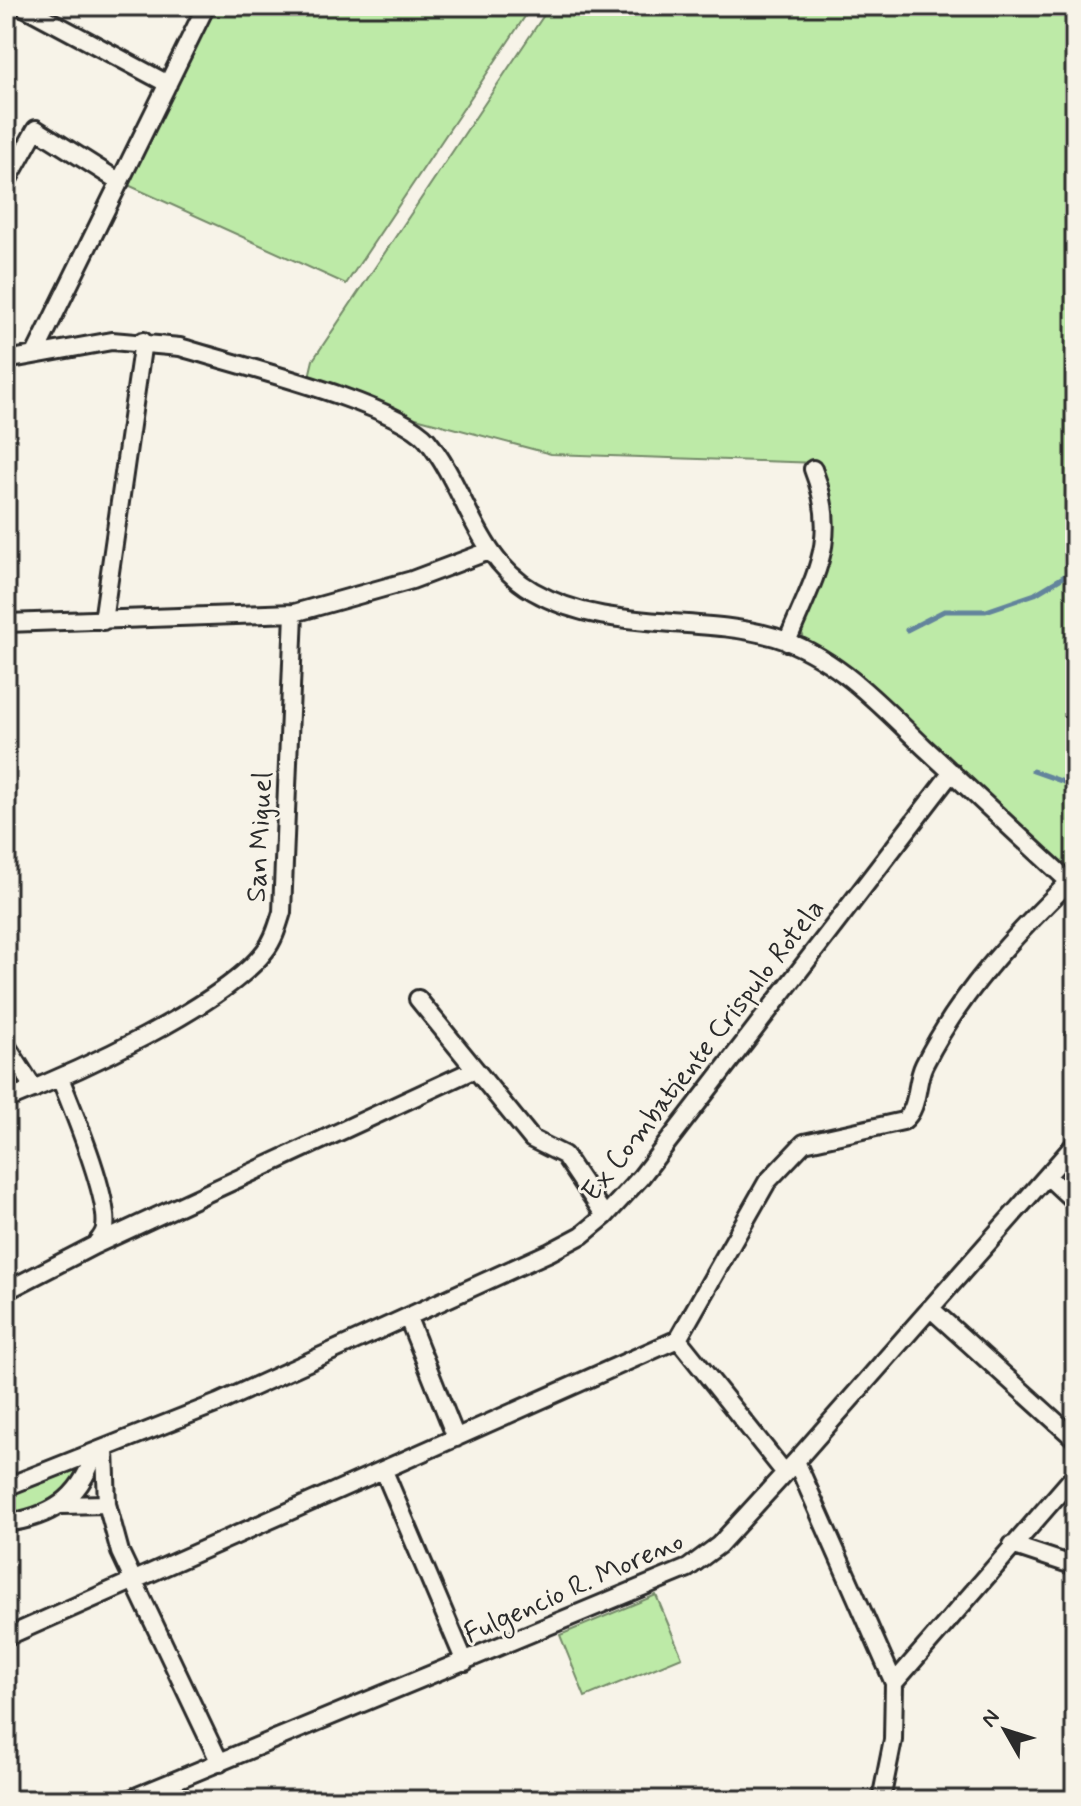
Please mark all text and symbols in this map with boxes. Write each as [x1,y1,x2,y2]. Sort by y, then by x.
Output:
street label: San Miguel [239,771,282,903]
street label: Ex Combatiente Crispulo Rotela [574,892,834,1209]
street label: Fulgencio R. Moreno [458,1523,690,1655]
north arrow [965,1690,1045,1770]
text: N [976,1704,1007,1733]

